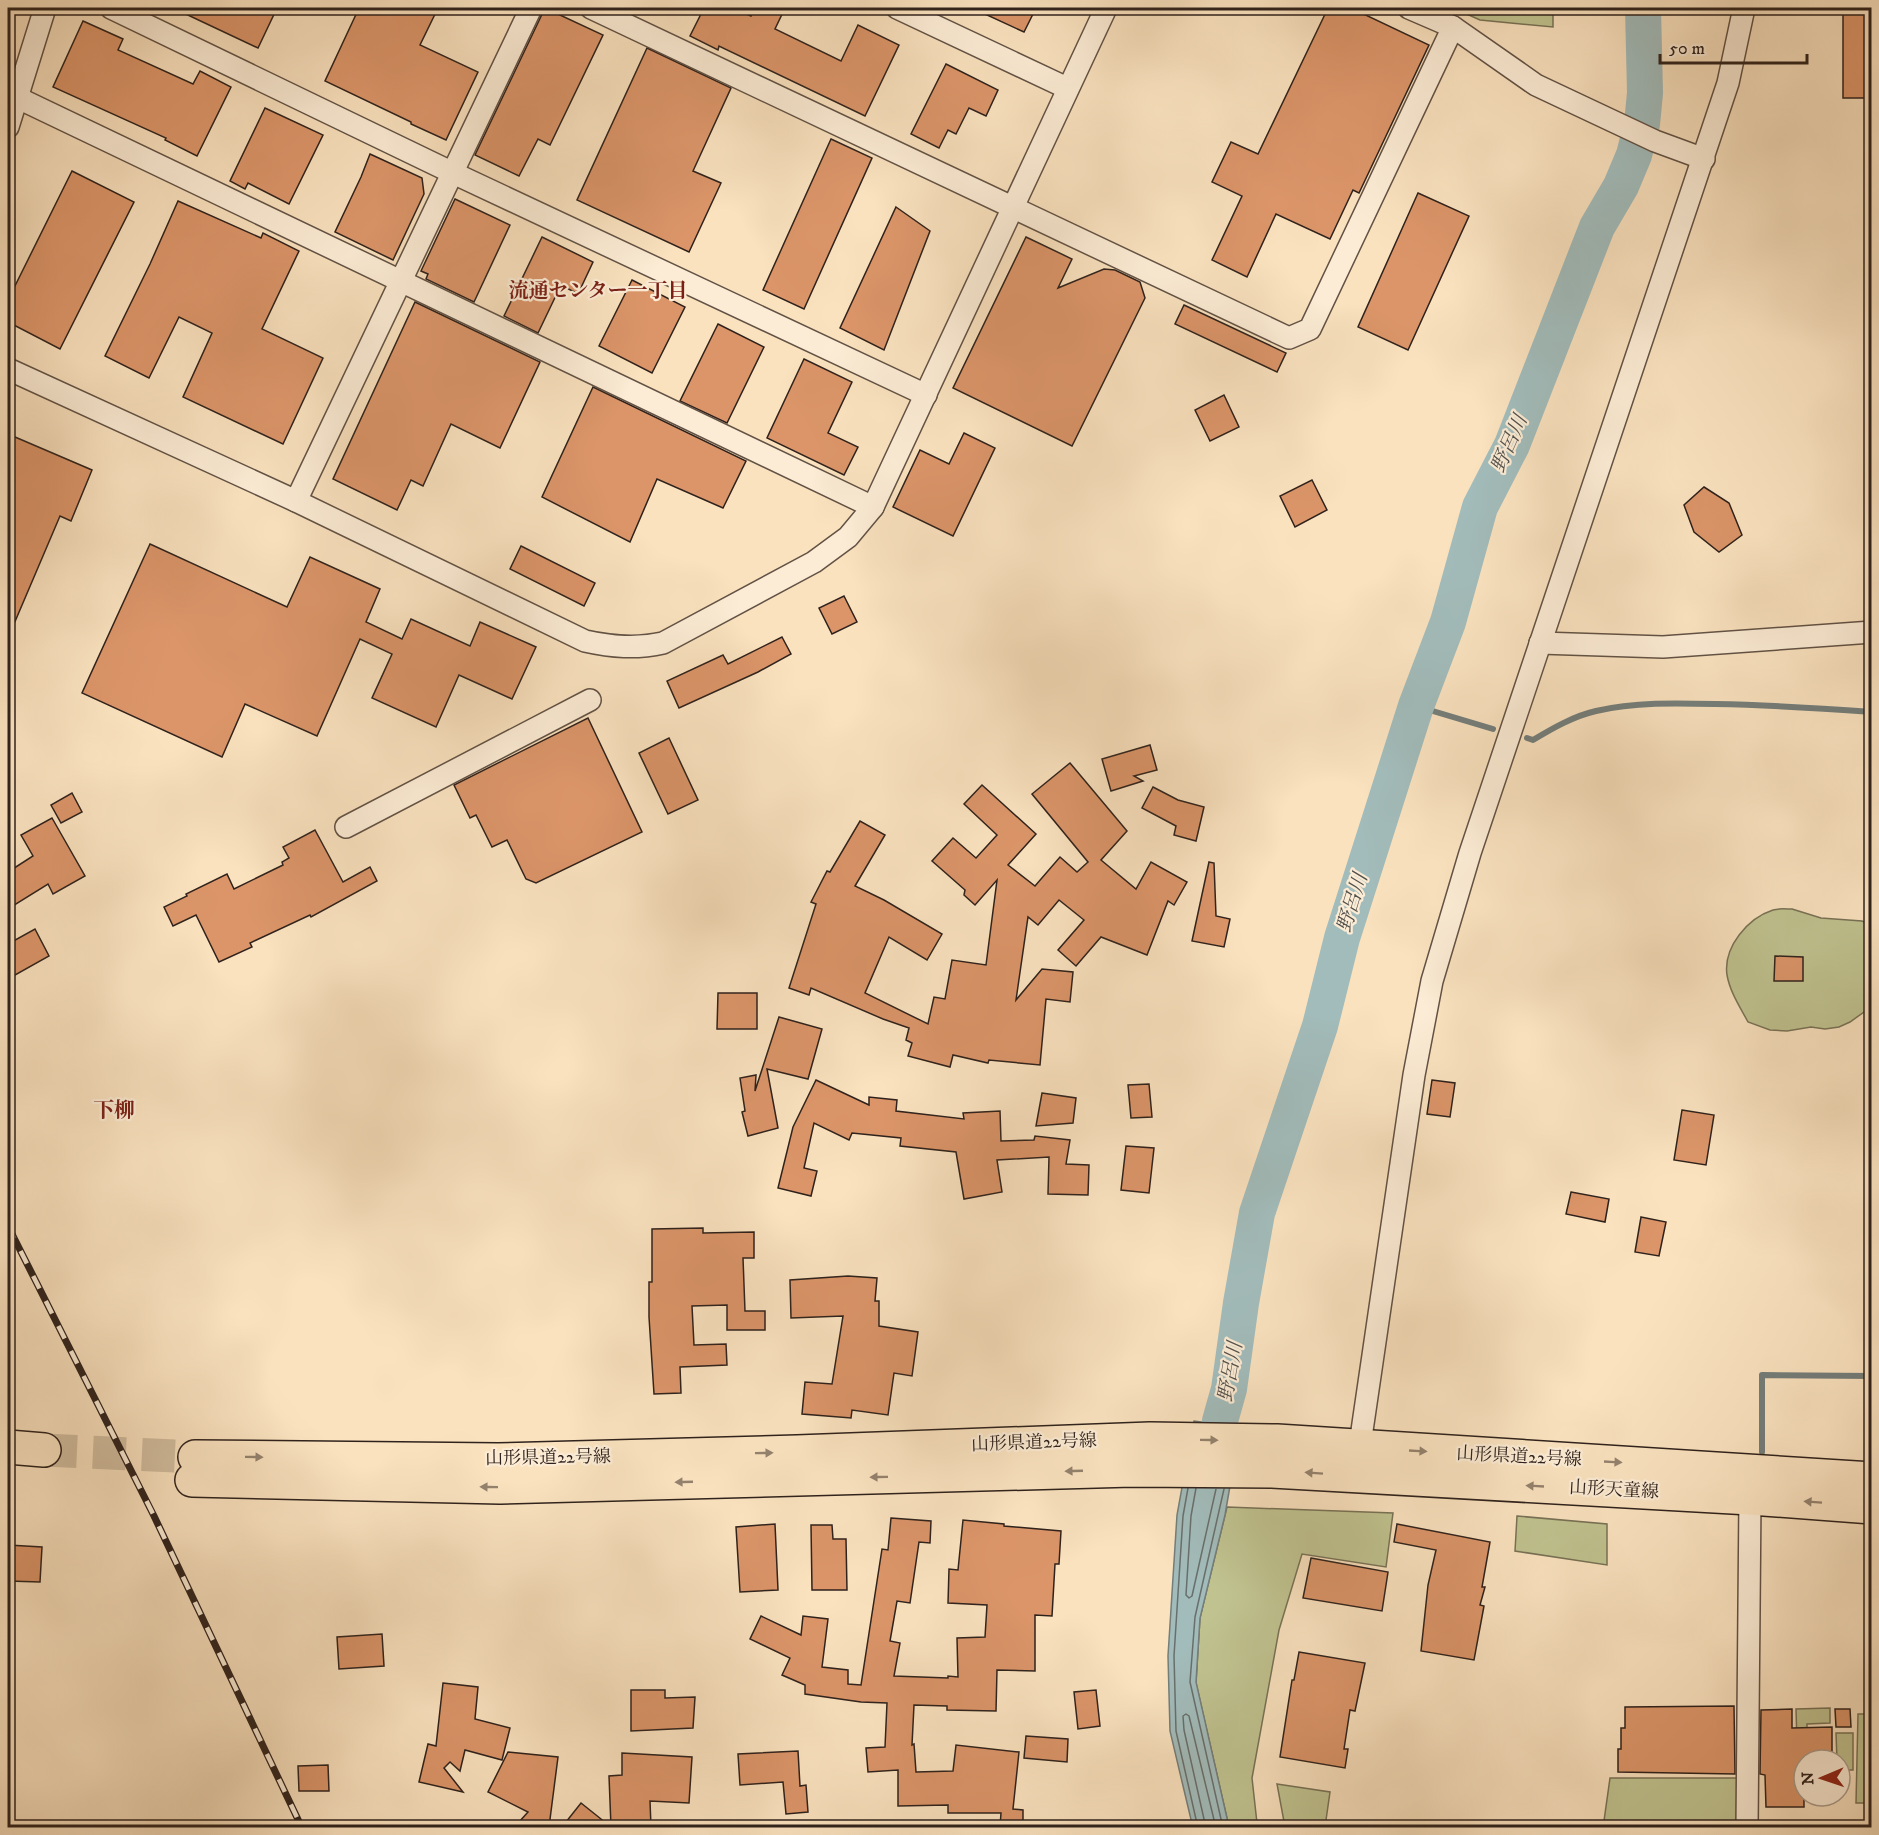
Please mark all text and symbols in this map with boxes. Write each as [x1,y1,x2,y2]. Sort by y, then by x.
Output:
scale bar [1660,27,1807,65]
text: 50 m [1669,38,1705,60]
district label: 流通センター一丁目 [508,279,688,304]
water label: 野呂川 [1486,410,1534,476]
water label: 野呂川 [1332,869,1374,935]
district label: 下柳 [93,1098,135,1124]
water label: 野呂川 [1213,1338,1249,1404]
street label: 山形県道22号線 [971,1430,1097,1456]
one-way arrow [1199,1435,1218,1445]
street label: 山形県道22号線 [1456,1443,1582,1471]
street label: 山形県道22号線 [485,1446,611,1470]
one-way arrow [1409,1446,1428,1455]
one-way arrow [754,1448,773,1458]
one-way arrow [244,1452,263,1462]
one-way arrow [1603,1457,1622,1467]
one-way arrow [1064,1467,1083,1476]
one-way arrow [1304,1469,1323,1478]
one-way arrow [869,1472,888,1482]
one-way arrow [674,1477,693,1487]
street label: 山形天童線 [1568,1477,1660,1503]
one-way arrow [479,1482,498,1492]
one-way arrow [1525,1482,1544,1491]
one-way arrow [1804,1497,1823,1507]
north arrow [1792,1748,1852,1808]
text: N [1798,1772,1818,1785]

